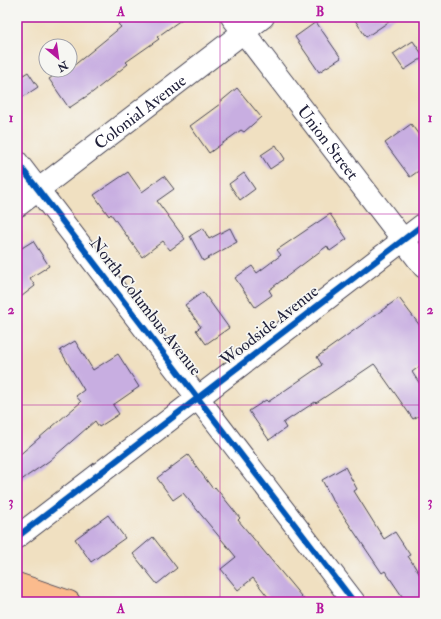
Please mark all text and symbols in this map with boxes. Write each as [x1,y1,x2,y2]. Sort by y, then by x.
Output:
text: A [116,4,126,20]
text: B [316,4,324,20]
north arrow [38,38,78,78]
text: N [54,58,71,75]
street label: Colonial Avenue [90,70,190,154]
street label: Union Street [293,101,363,185]
text: 1 [9,110,14,126]
text: 1 [428,110,433,126]
street label: North Columbus Avenue [85,233,206,380]
street label: Woodside Avenue [215,280,323,371]
text: 2 [8,302,15,318]
text: 2 [427,302,434,318]
text: 3 [9,494,14,510]
text: 3 [428,494,433,510]
text: A [116,601,126,617]
text: B [316,601,324,617]

